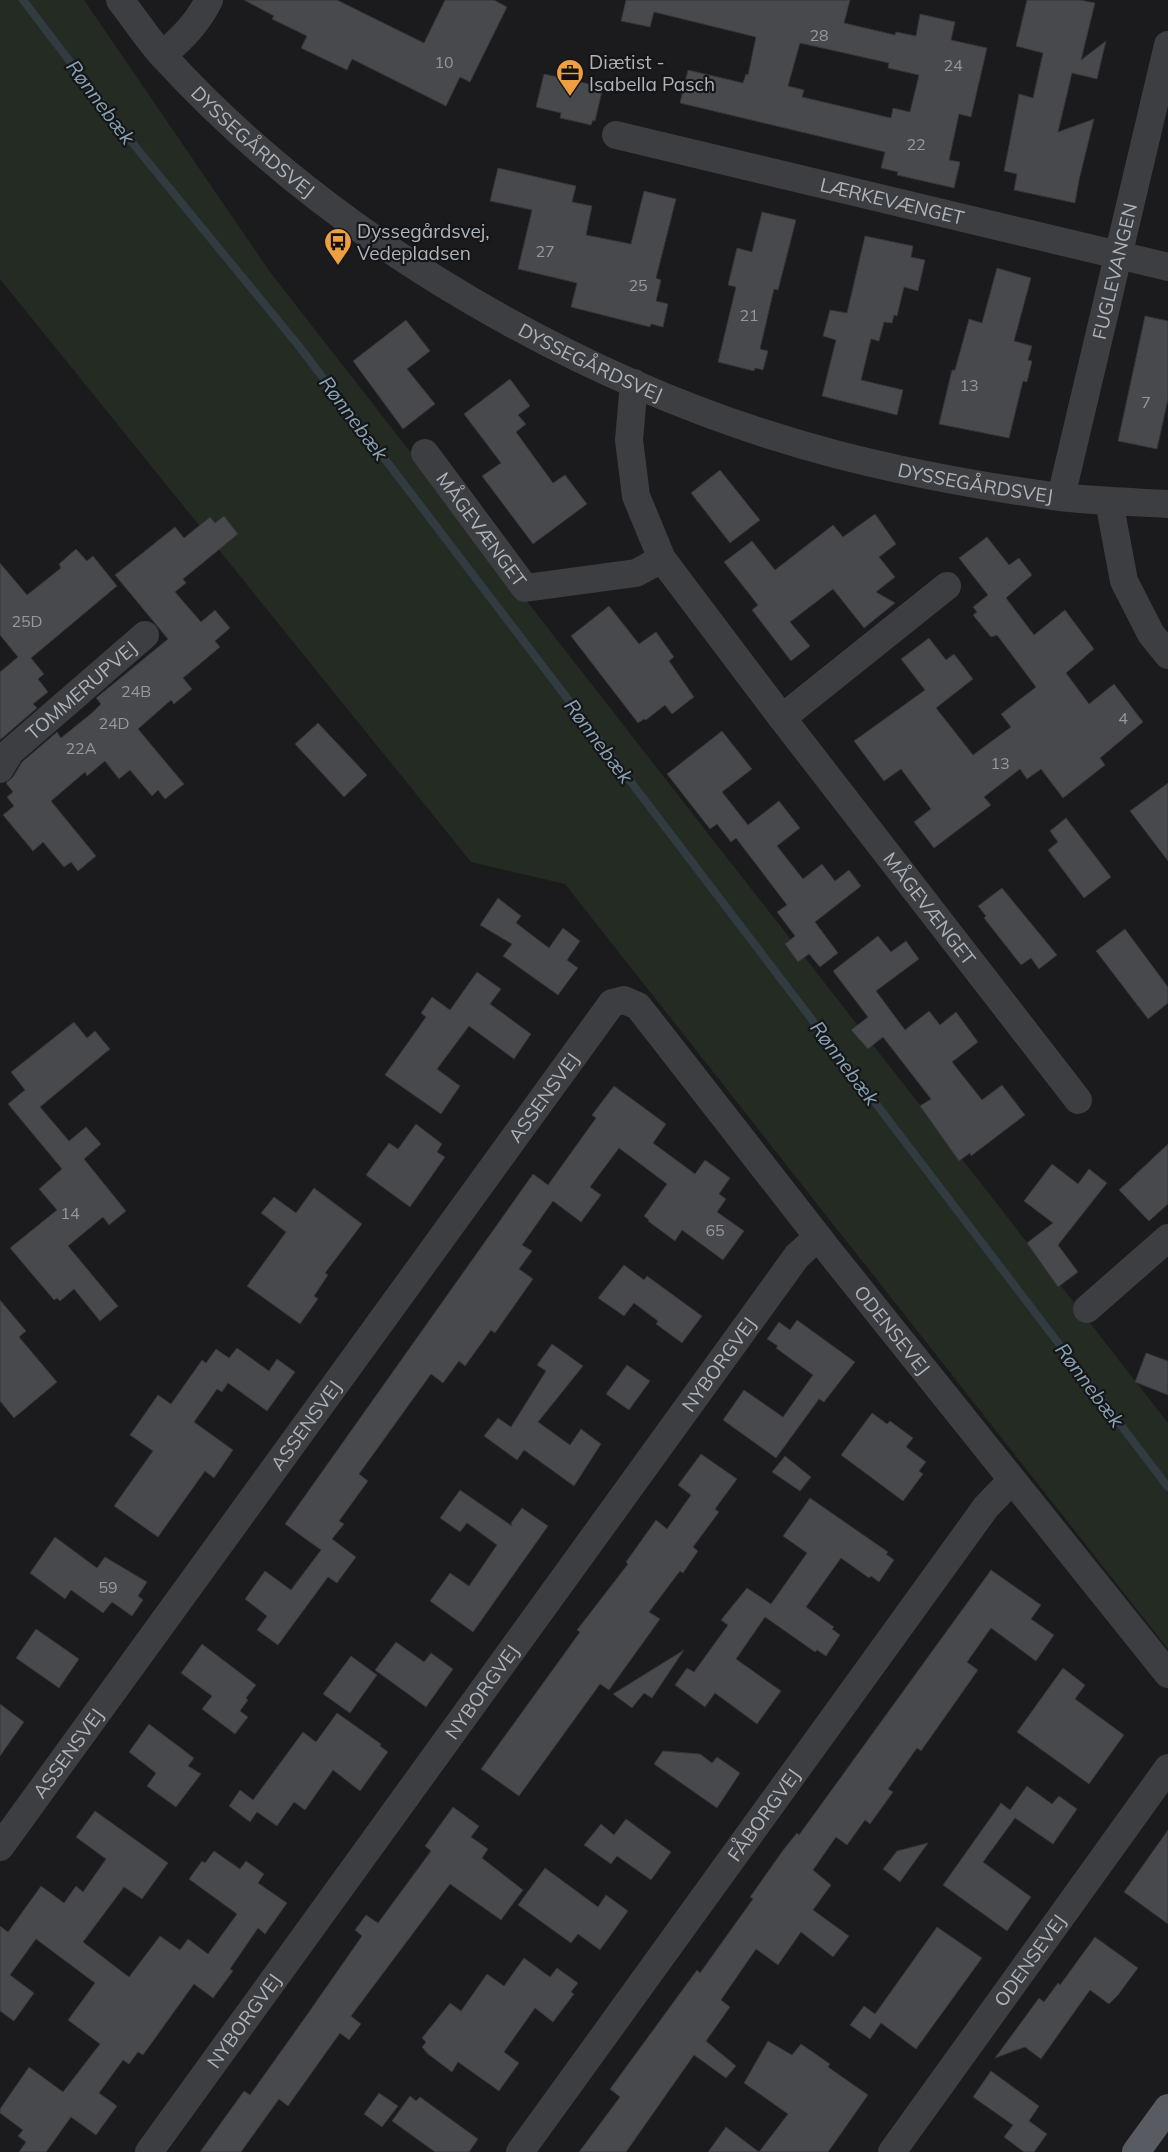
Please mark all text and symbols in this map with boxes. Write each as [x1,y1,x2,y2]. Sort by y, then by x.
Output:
house number: 28 [809,25,829,45]
place label: Diætist - Isabella Pasch [589,50,715,96]
house number: 10 [434,52,454,72]
water label: Rønnebæk [61,55,141,150]
house number: 24 [943,55,963,75]
office icon: Diætist - Isabella Pasch [555,58,585,97]
street label: DYSSEGÅRDSVEJ [186,81,320,202]
house number: 22 [906,134,926,154]
street label: LÆRKEVÆNGET [818,172,967,230]
street label: FUGLEVANGEN [1087,201,1142,342]
place label: Dyssegårdsvej, Vedepladsen [357,219,490,265]
bus stop icon: Dyssegårdsvej, Vedepladsen [323,227,353,266]
house number: 27 [535,241,555,261]
house number: 25 [628,275,648,295]
house number: 21 [739,305,759,325]
street label: DYSSEGÅRDSVEJ [514,318,666,406]
water label: Rønnebæk [314,371,394,466]
house number: 13 [959,375,979,395]
house number: 7 [1141,392,1151,412]
street label: DYSSEGÅRDSVEJ [896,457,1054,508]
street label: MÅGEVÆNGET [431,467,532,592]
house number: 25D [11,611,43,631]
street label: TOMMERUPVEJ [21,636,142,745]
house number: 24B [121,681,151,701]
water label: Rønnebæk [559,694,639,789]
house number: 4 [1118,708,1128,728]
house number: 24D [98,713,130,733]
house number: 22A [66,738,97,758]
house number: 13 [990,753,1010,773]
street label: MÅGEVÆNGET [878,847,981,970]
water label: Rønnebæk [805,1016,885,1111]
street label: ASSENSVEJ [503,1048,584,1147]
house number: 14 [60,1203,80,1223]
house number: 65 [705,1220,725,1240]
street label: ODENSEVEJ [849,1280,935,1380]
street label: NYBORGVEJ [676,1312,761,1416]
water label: Rønnebæk [1050,1338,1130,1433]
street label: ASSENSVEJ [265,1376,346,1475]
house number: 59 [98,1577,118,1597]
street label: NYBORGVEJ [440,1640,524,1744]
street label: ASSENSVEJ [27,1703,109,1803]
street label: FÅBORGVEJ [722,1764,805,1866]
street label: ODENSEVEJ [988,1910,1071,2011]
street label: NYBORGVEJ [202,1969,286,2073]

